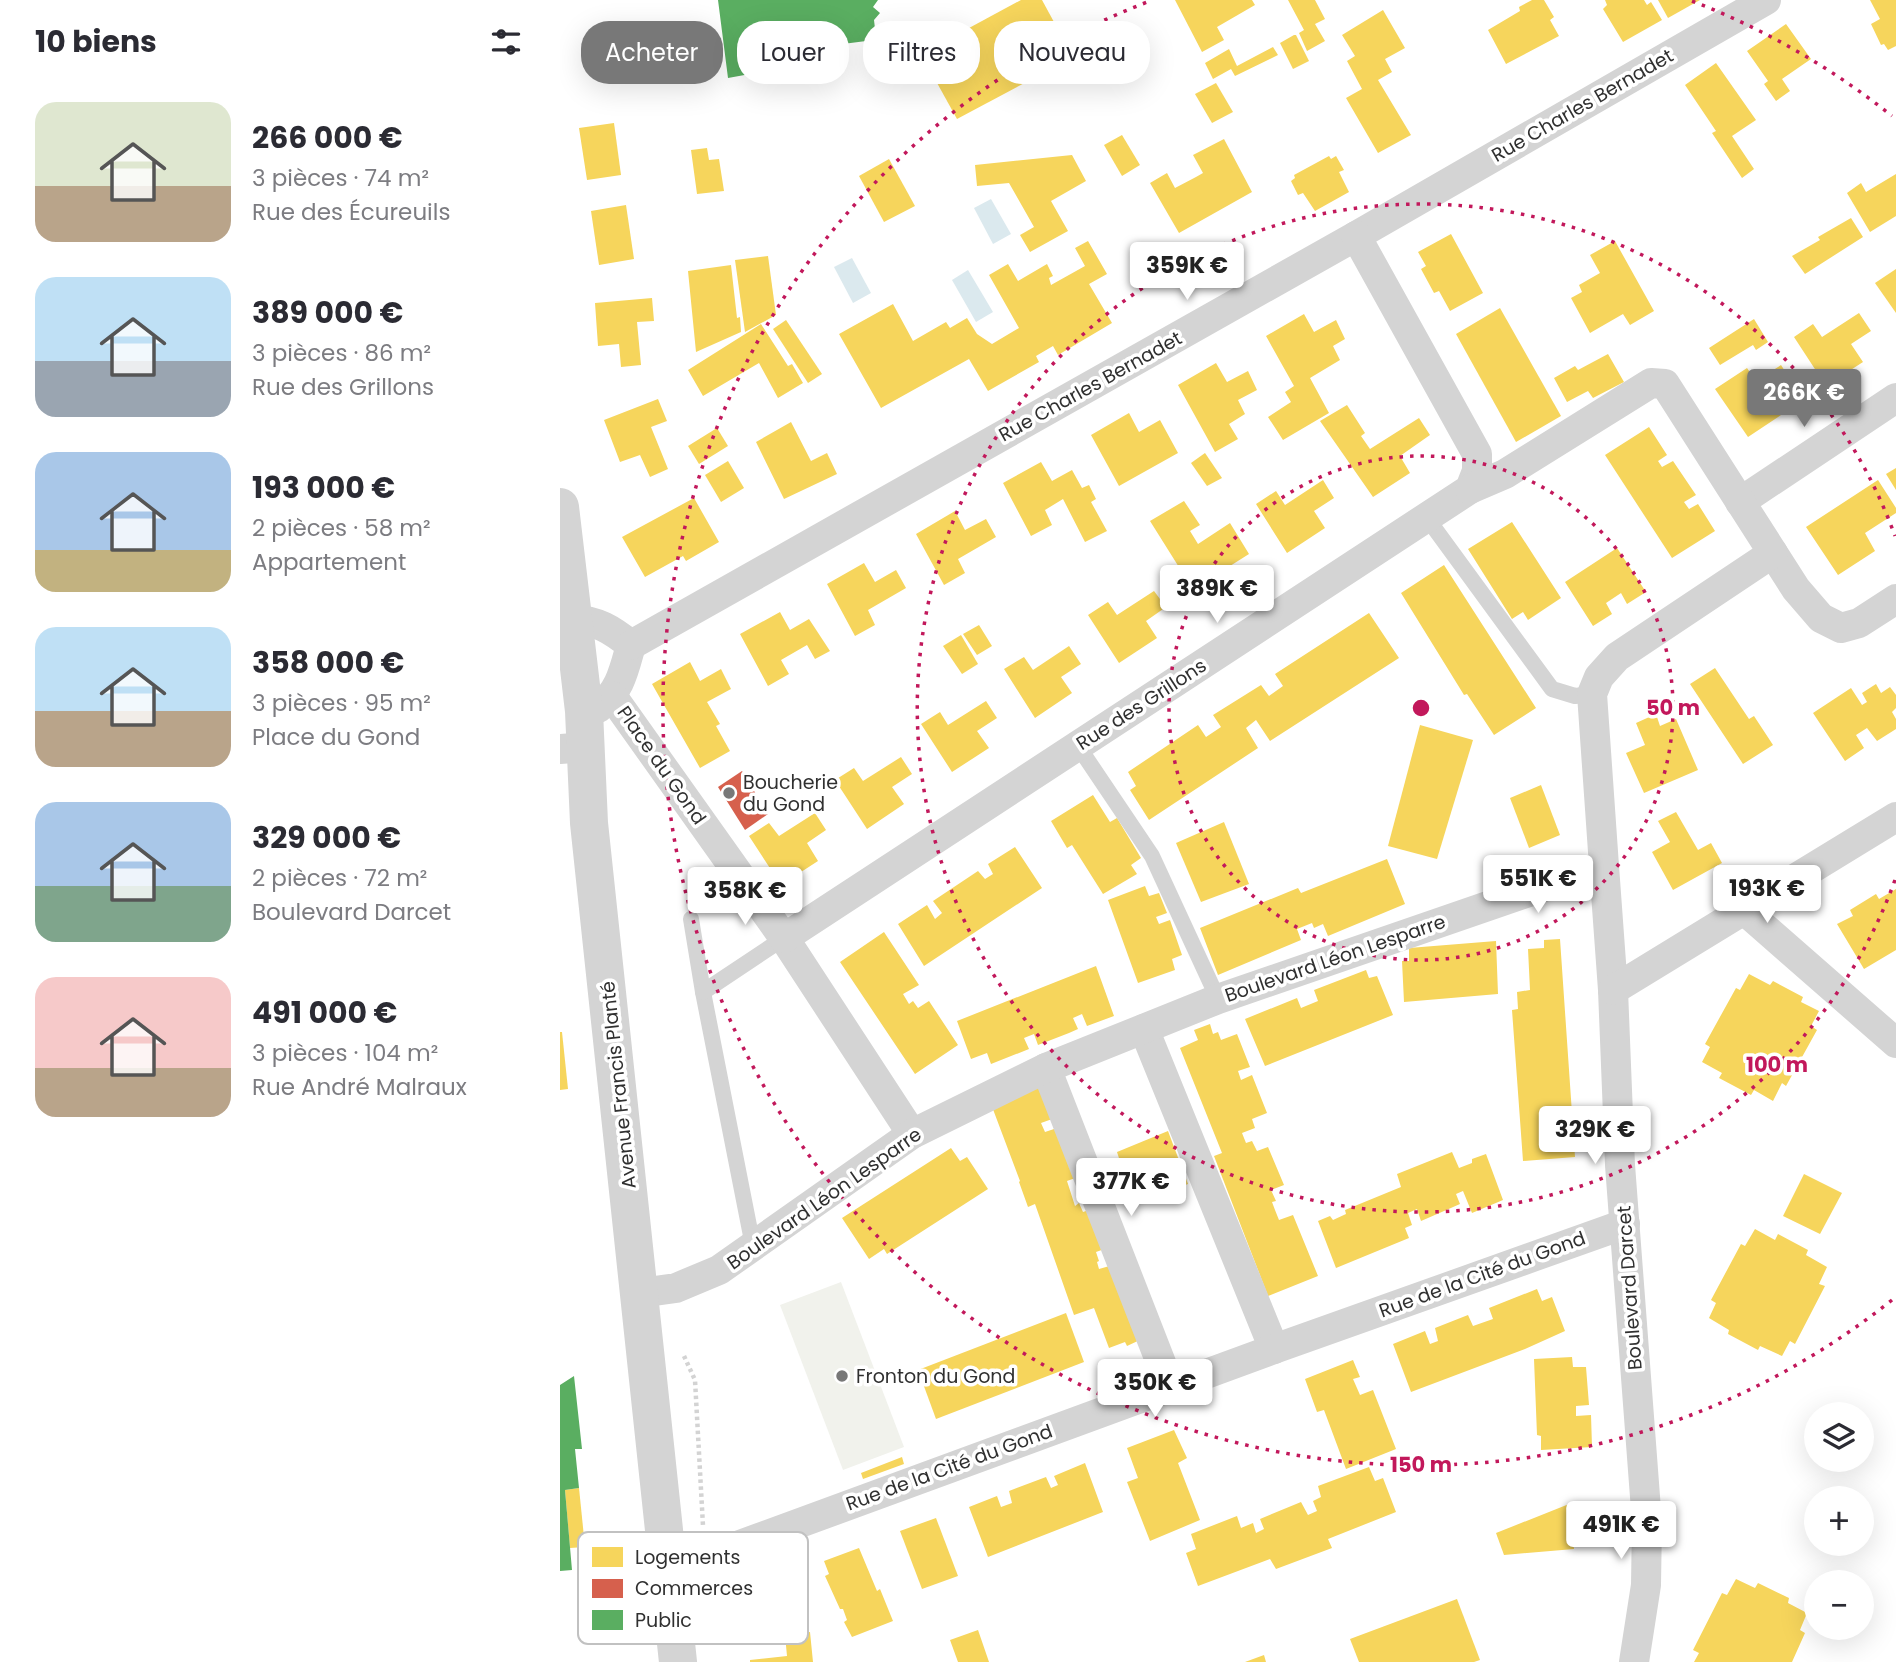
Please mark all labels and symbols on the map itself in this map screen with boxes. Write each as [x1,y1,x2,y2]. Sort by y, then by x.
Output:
street label: Rue Charles Bernadet [1486,42,1678,169]
pin: 359K € [1130,243,1244,302]
street label: Rue Charles Bernadet [994,325,1187,448]
pin: 266K € [1747,370,1861,429]
pin: 389K € [1160,566,1274,625]
street label: Rue des Grillons [1071,652,1212,757]
text: 50 m [1646,693,1700,722]
centre of rings [1409,696,1433,720]
street label: Place du Gond [611,701,712,830]
place label: Boucherie du Gond [743,769,838,818]
marker: Boucherie du Gond [721,785,737,801]
pin: 551K € [1481,856,1595,915]
pin: 193K € [1710,866,1824,925]
pin: 358K € [688,867,802,927]
street label: Boulevard Léon Lesparre [1221,908,1449,1009]
street label: Avenue Francis Planté [594,980,643,1190]
text: 100 m [1746,1050,1808,1079]
pin: 329K € [1538,1106,1652,1166]
street label: Boulevard Léon Lesparre [722,1121,927,1276]
pin: 377K € [1074,1158,1188,1218]
street label: Boulevard Darcet [1610,1205,1649,1371]
street label: Rue de la Cité du Gond [1375,1225,1589,1324]
pin: 350K € [1098,1360,1212,1419]
place label: Fronton du Gond [856,1363,1015,1390]
marker: Fronton du Gond [834,1368,850,1384]
street label: Rue de la Cité du Gond [842,1418,1056,1517]
text: 150 m [1390,1450,1452,1479]
pin: 491K € [1564,1502,1678,1561]
legend [578,1532,808,1644]
text: Logements [635,1544,740,1571]
text: Commerces [635,1575,753,1602]
text: Public [635,1607,692,1634]

